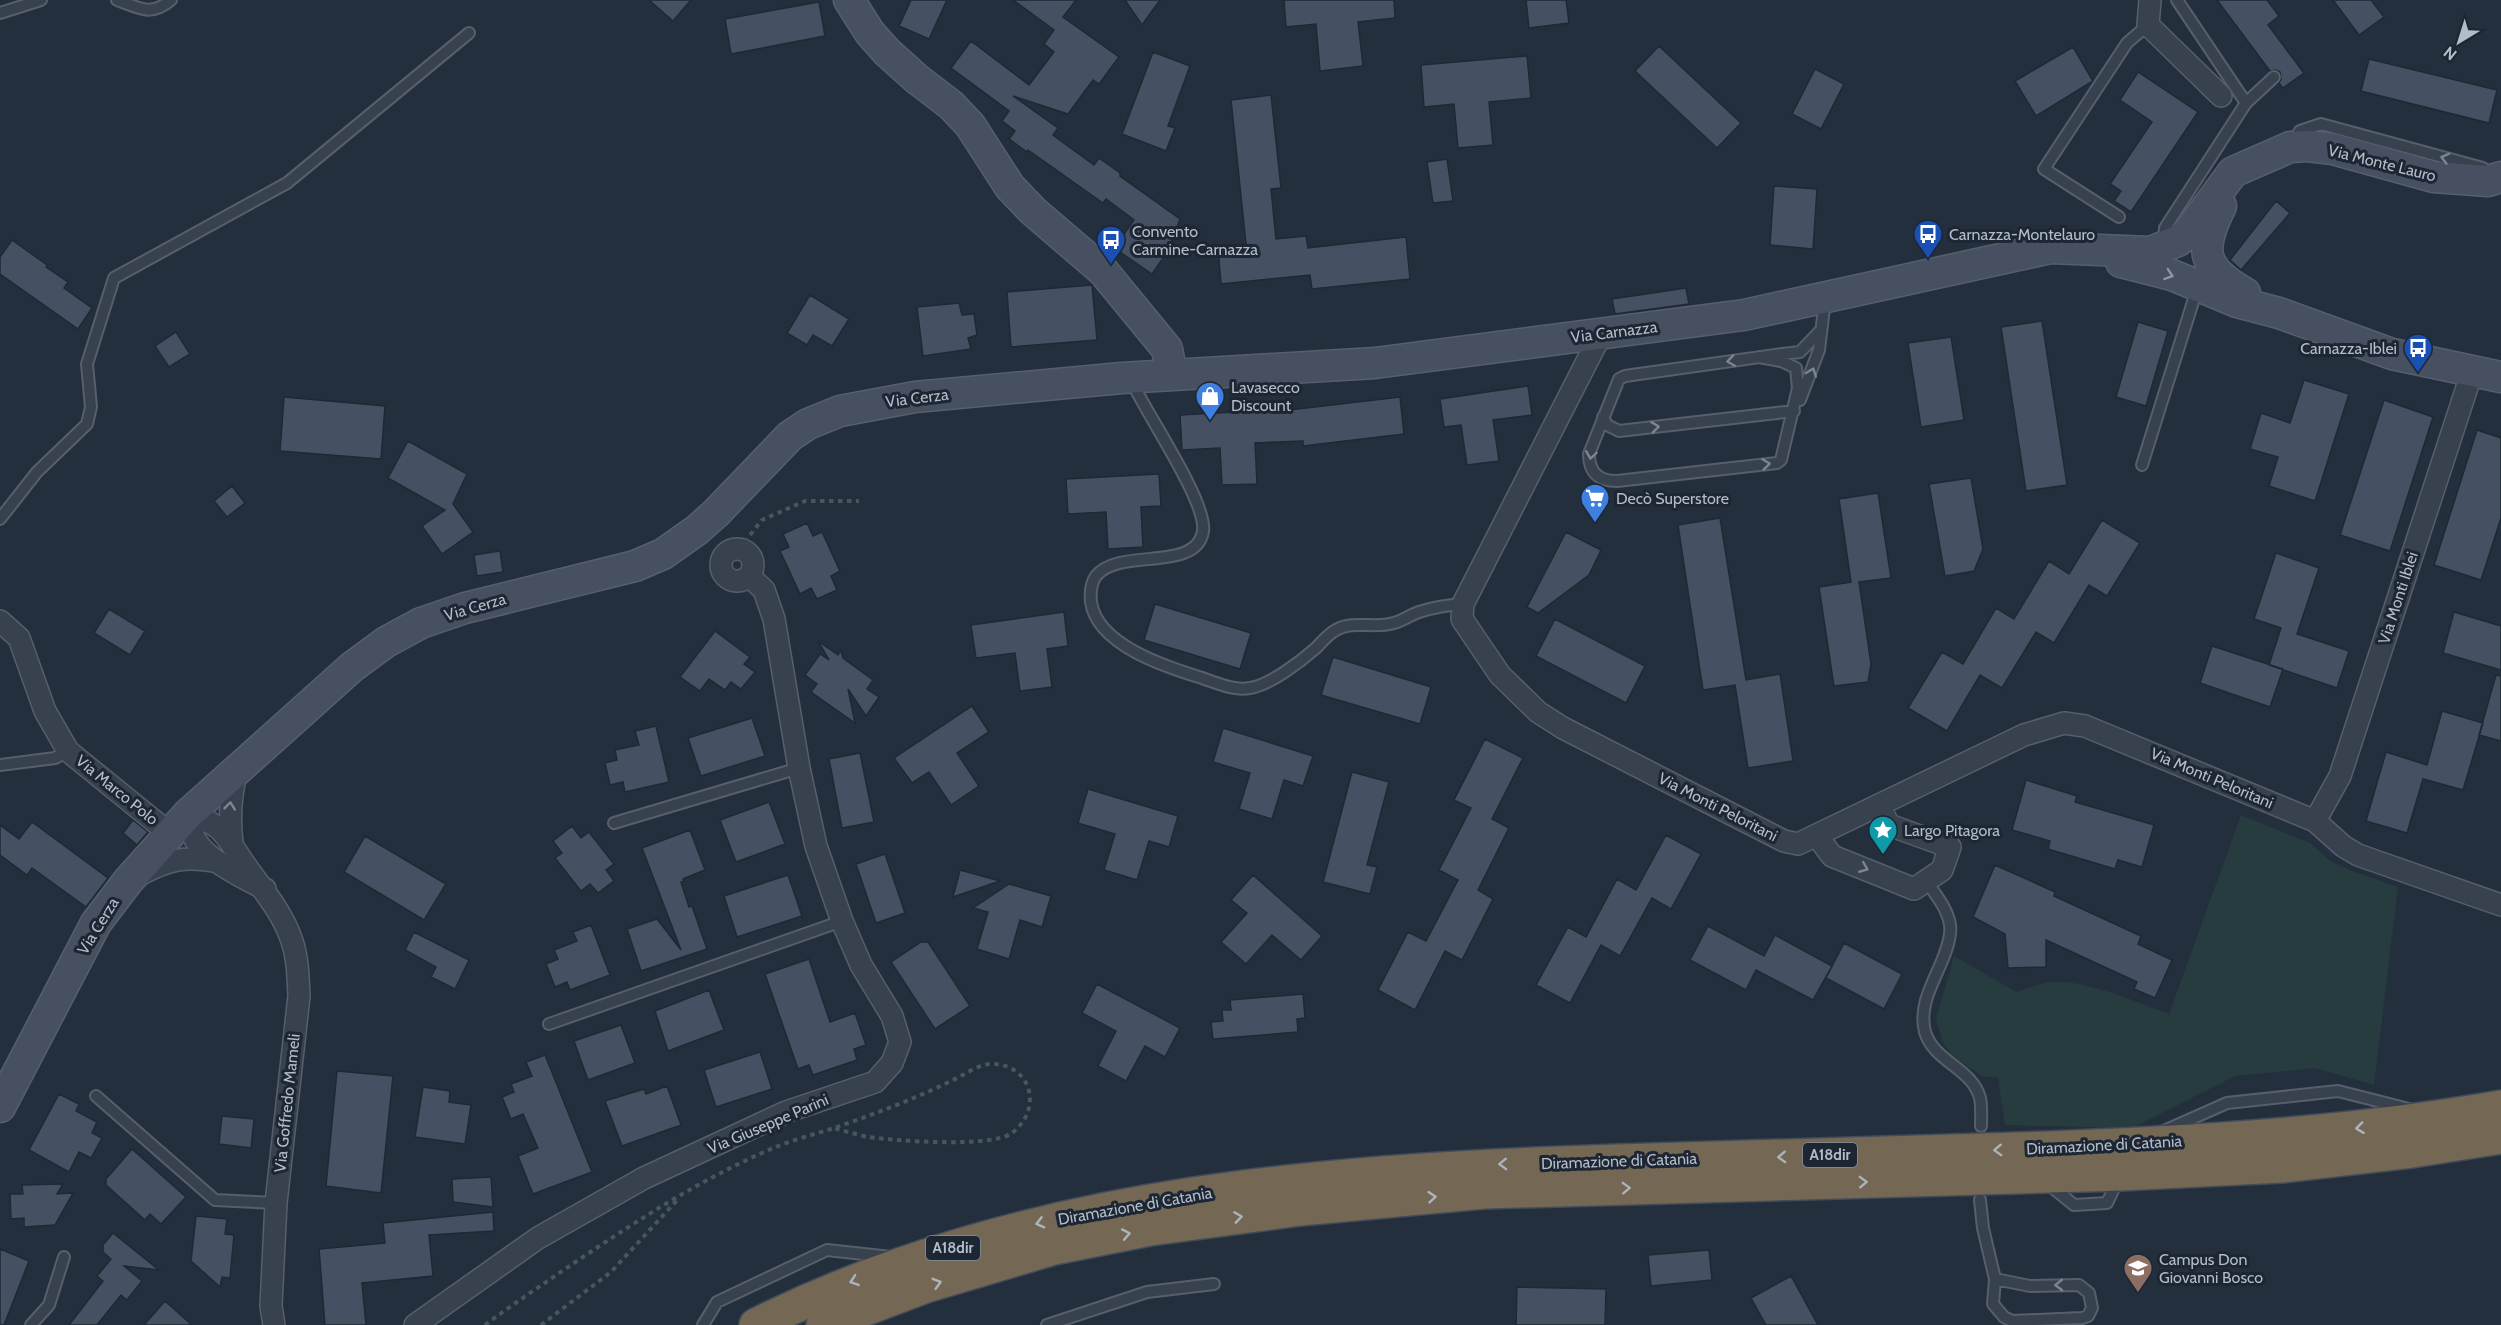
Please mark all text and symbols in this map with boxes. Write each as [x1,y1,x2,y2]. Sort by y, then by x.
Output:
north arrow [2429,12,2489,72]
text: N [2440,42,2460,64]
street label: Via Monte Lauro [2326,140,2438,186]
one-way arrow [2440,152,2450,165]
bus stop icon: Carnazza-Montelauro [1912,218,1944,260]
place label: Convento Carmine-Carnazza [1132,222,1258,259]
bus stop icon: Convento Carmine-Carnazza [1095,224,1127,266]
place label: Carnazza-Montelauro [1949,225,2095,244]
one-way arrow [2163,267,2174,280]
street label: Via Carnazza [1570,317,1659,347]
bus stop icon: Carnazza-Iblei [2402,332,2434,374]
place label: Carnazza-Iblei [2300,339,2397,358]
one-way arrow [1726,355,1735,367]
one-way arrow [1804,367,1817,377]
place label: Lavasecco Discount [1231,378,1300,415]
shop icon: Lavasecco Discount [1194,380,1226,422]
street label: Via Cerza [884,385,950,411]
one-way arrow [1650,422,1659,434]
one-way arrow [1586,450,1598,460]
one-way arrow [1761,459,1770,471]
supermarket icon: Decò Superstore [1579,482,1611,524]
place label: Decò Superstore [1616,489,1729,508]
street label: Via Monti Iblei [2374,549,2422,647]
street label: Via Cerza [442,589,508,625]
street label: Via Monti Peloritani [2148,744,2276,812]
street label: Via Marco Polo [72,751,162,829]
street label: Via Monti Peloritani [1655,769,1781,845]
one-way arrow [224,802,236,811]
place icon: Largo Pitagora [1867,814,1899,856]
place label: Largo Pitagora [1904,821,2000,840]
one-way arrow [1858,861,1868,874]
street label: Via Cerza [73,894,123,958]
street label: Via Goffredo Mameli [270,1033,304,1173]
street label: Via Giuseppe Parini [705,1090,831,1158]
one-way arrow [2355,1121,2365,1133]
street label: Diramazione di Catania [2026,1131,2183,1159]
road number: A18dir [1803,1143,1857,1167]
one-way arrow [1993,1144,2002,1157]
street label: Diramazione di Catania [1541,1149,1698,1173]
one-way arrow [1777,1150,1786,1163]
one-way arrow [1499,1158,1508,1171]
one-way arrow [1859,1176,1868,1188]
one-way arrow [1622,1182,1631,1195]
street label: Diramazione di Catania [1057,1183,1214,1229]
one-way arrow [1427,1191,1436,1204]
one-way arrow [1233,1212,1242,1224]
one-way arrow [1035,1216,1045,1229]
one-way arrow [1120,1228,1130,1241]
road number: A18dir [926,1236,980,1260]
place label: Campus Don Giovanni Bosco [2159,1250,2263,1287]
school or university icon: Campus Don Giovanni Bosco [2122,1252,2154,1294]
one-way arrow [849,1274,860,1287]
one-way arrow [931,1278,942,1290]
one-way arrow [2055,1279,2064,1291]

